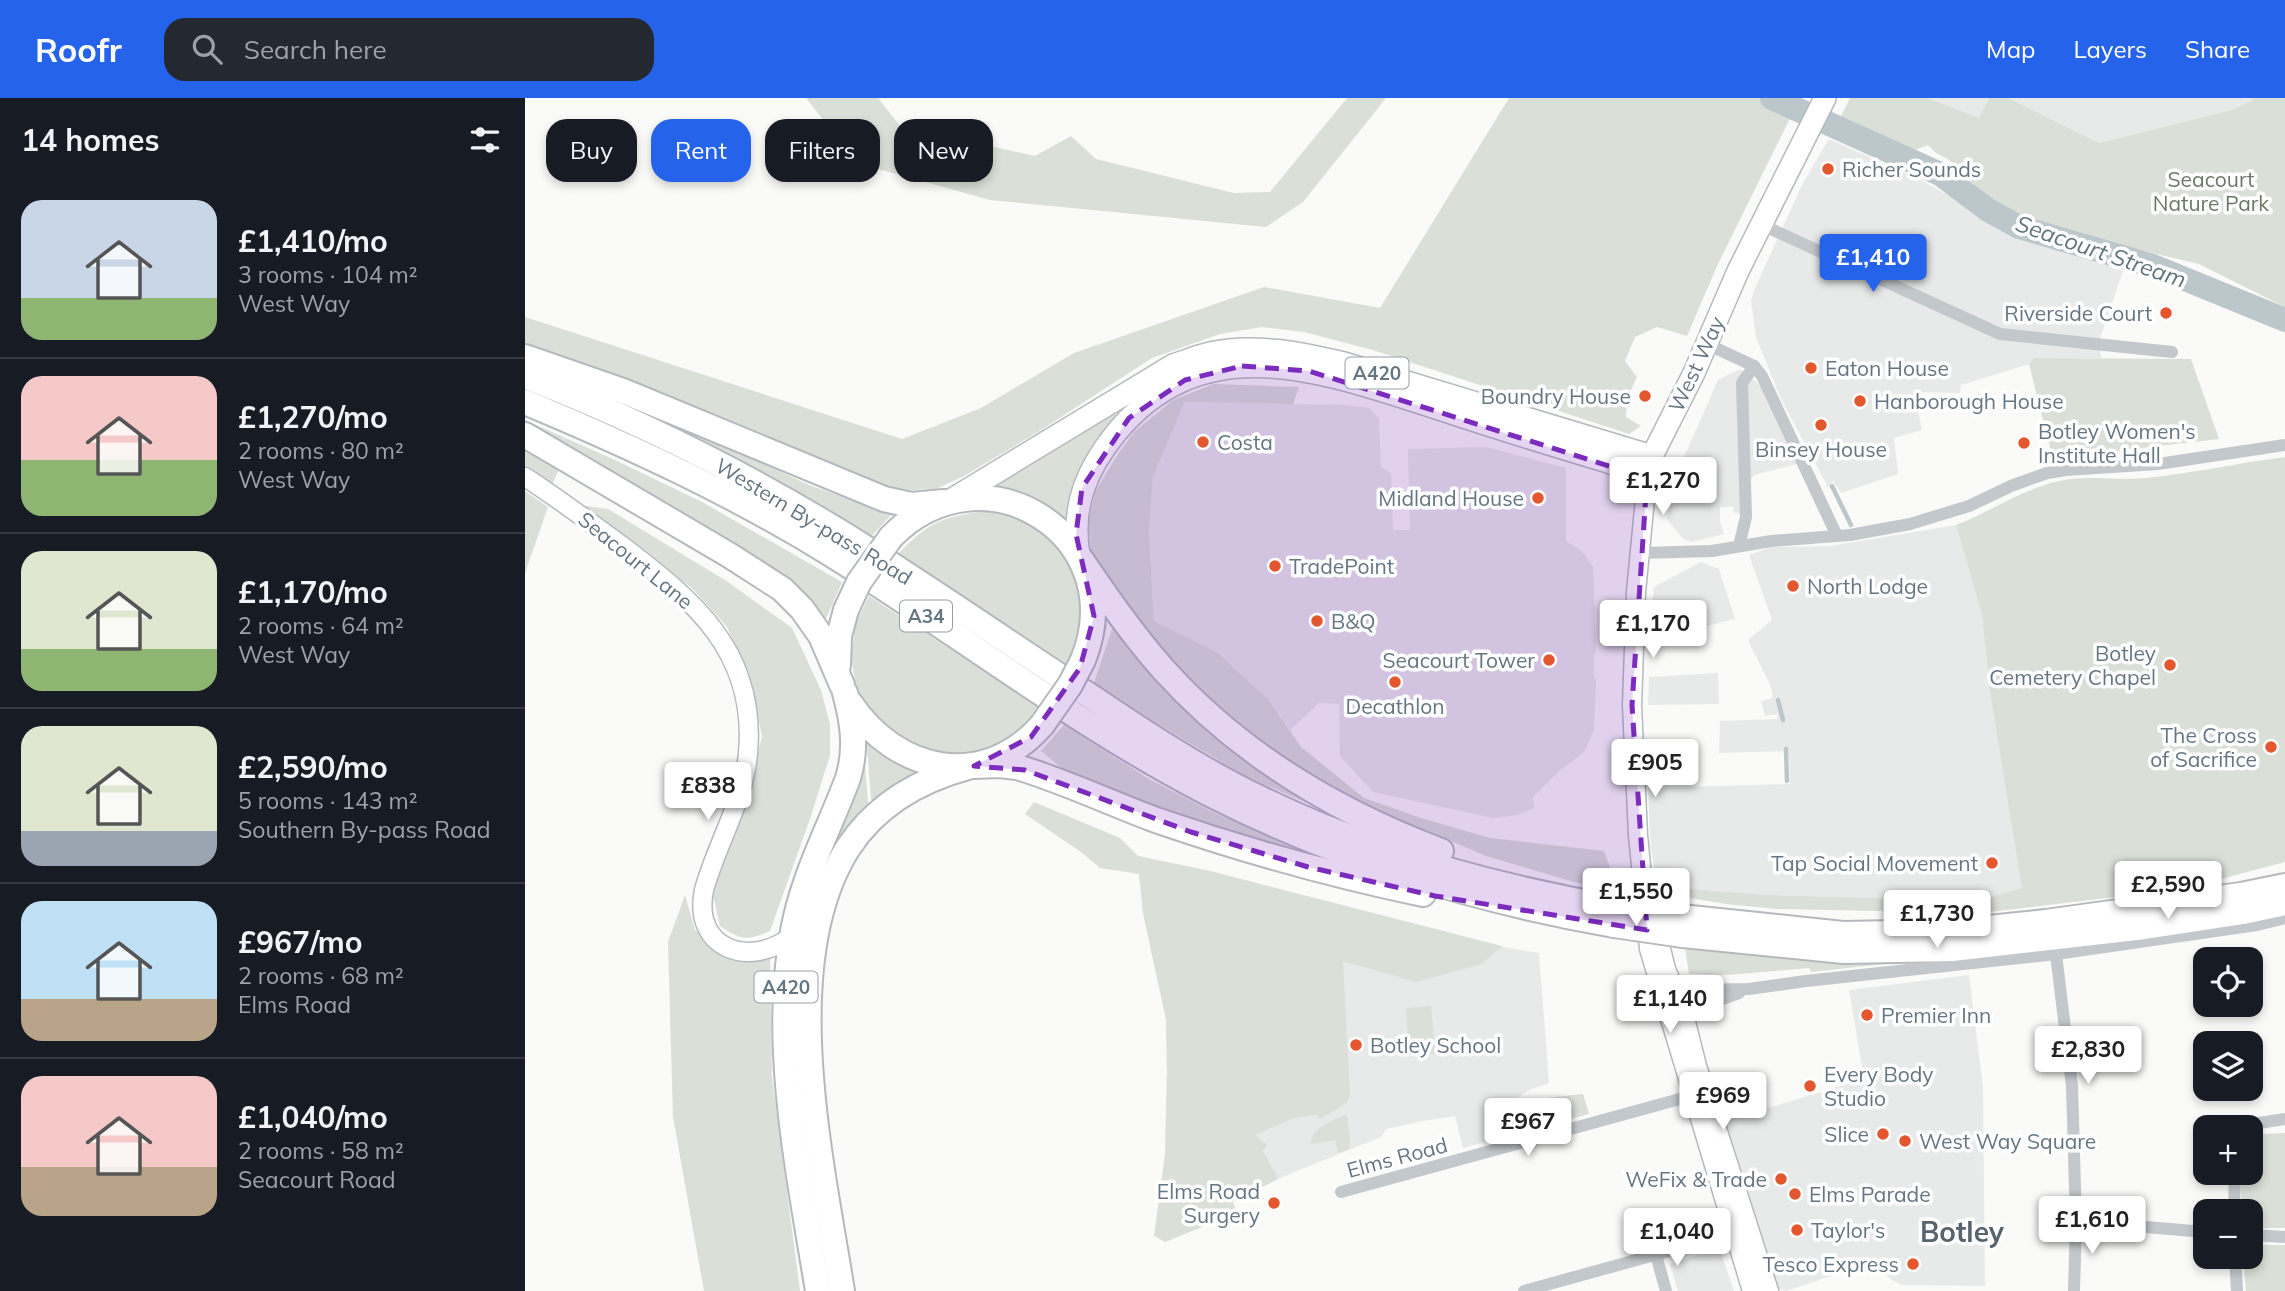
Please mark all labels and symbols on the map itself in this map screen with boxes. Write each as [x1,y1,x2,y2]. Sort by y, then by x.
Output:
place label: Richer Sounds [1842,156,1981,182]
marker: Richer Sounds [1820,161,1836,177]
park label: Seacourt Nature Park [2153,166,2269,216]
water label: Seacourt Stream [2012,208,2190,294]
pin: £1,410 [1816,234,1930,294]
place label: Riverside Court [2004,300,2152,326]
marker: Riverside Court [2158,305,2174,321]
street label: West Way [1663,312,1729,416]
place label: Eaton House [1825,355,1949,381]
road number: A420 [1345,358,1409,388]
marker: Eaton House [1803,360,1819,376]
place label: Boundry House [1481,383,1631,409]
marker: Boundry House [1637,388,1653,404]
place label: Hanborough House [1874,388,2064,414]
marker: Hanborough House [1852,393,1868,409]
marker: Binsey House [1813,417,1829,433]
place label: Botley Women's Institute Hall [2038,418,2196,468]
place label: Costa [1217,429,1273,455]
marker: Costa [1195,434,1211,450]
marker: Botley Women's Institute Hall [2016,435,2032,451]
place label: Binsey House [1755,436,1887,462]
street label: Western By-pass Road [711,452,917,590]
pin: £1,270 [1606,458,1720,517]
place label: Midland House [1378,485,1524,511]
marker: Midland House [1530,490,1546,506]
street label: Seacourt Lane [573,506,699,614]
place label: TradePoint [1289,553,1394,579]
marker: TradePoint [1267,558,1283,574]
place label: North Lodge [1807,573,1928,599]
marker: North Lodge [1785,578,1801,594]
road number: A34 [900,601,952,632]
pin: £1,170 [1596,601,1710,660]
place label: B&Q [1331,608,1376,634]
marker: B&Q [1309,613,1325,629]
place label: Botley Cemetery Chapel [1989,640,2156,690]
place label: Seacourt Tower [1383,647,1535,673]
marker: Seacourt Tower [1541,652,1557,668]
marker: Botley Cemetery Chapel [2162,657,2178,673]
marker: Decathlon [1387,674,1403,690]
place label: Decathlon [1346,693,1444,719]
place label: The Cross of Sacrifice [2150,722,2257,772]
marker: The Cross of Sacrifice [2263,739,2279,755]
pin: £905 [1614,740,1696,799]
pin: £838 [667,762,749,822]
place label: Tap Social Movement [1771,850,1978,876]
marker: Tap Social Movement [1984,855,2000,871]
pin: £2,590 [2111,862,2225,921]
pin: £1,550 [1579,868,1693,928]
pin: £1,730 [1880,890,1994,950]
road number: A420 [755,972,817,1002]
pin: £1,140 [1613,976,1727,1035]
place label: Premier Inn [1881,1002,1991,1028]
marker: Premier Inn [1859,1007,1875,1023]
pin: £2,830 [2031,1026,2145,1086]
place label: Botley School [1370,1032,1501,1058]
marker: Botley School [1348,1037,1364,1053]
place label: Every Body Studio [1824,1061,1934,1111]
pin: £969 [1682,1072,1764,1132]
marker: Every Body Studio [1802,1078,1818,1094]
pin: £967 [1487,1098,1569,1158]
place label: Slice [1824,1121,1869,1147]
marker: Slice [1875,1126,1891,1142]
place label: West Way Square [1919,1128,2096,1154]
street label: Elms Road [1344,1131,1450,1183]
marker: West Way Square [1897,1133,1913,1149]
place label: WeFix & Trade [1625,1166,1767,1192]
marker: WeFix & Trade [1773,1171,1789,1187]
place label: Elms Road Surgery [1157,1178,1260,1228]
place label: Elms Parade [1809,1181,1931,1207]
marker: Elms Parade [1787,1186,1803,1202]
marker: Elms Road Surgery [1266,1195,1282,1211]
pin: £1,610 [2035,1196,2149,1256]
pin: £1,040 [1620,1208,1734,1268]
district label: Botley [1920,1214,2005,1249]
place label: Taylor's [1811,1217,1885,1243]
marker: Taylor's [1789,1222,1805,1238]
place label: Tesco Express [1762,1251,1899,1277]
marker: Tesco Express [1905,1256,1921,1272]

